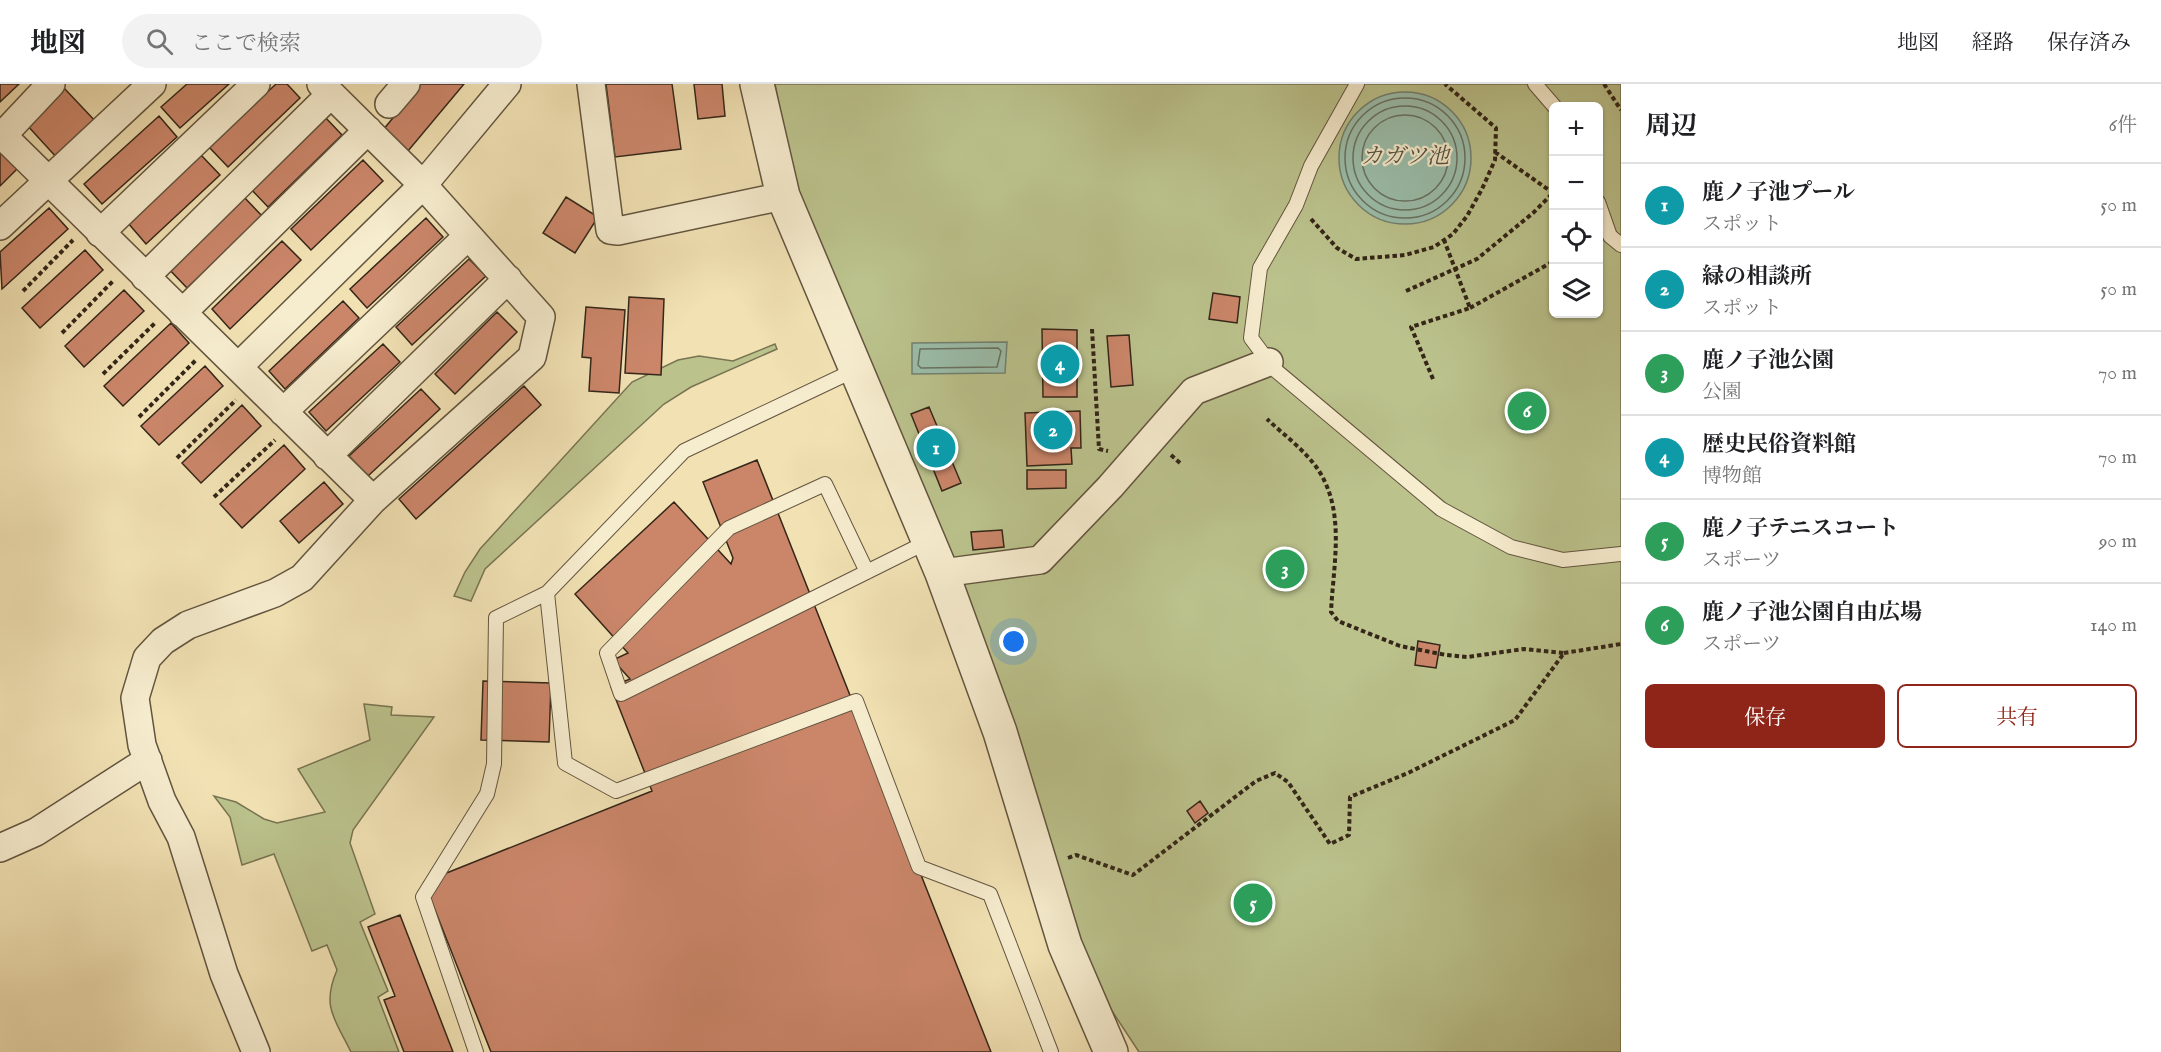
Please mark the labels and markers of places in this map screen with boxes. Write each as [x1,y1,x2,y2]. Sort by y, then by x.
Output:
pin: 4 [1040,342,1080,386]
pin: 6 [1508,388,1546,434]
pin: 2 [1034,408,1072,452]
pin: 1 [916,426,956,470]
pin: 3 [1266,546,1304,592]
pin: 5 [1234,880,1272,926]

